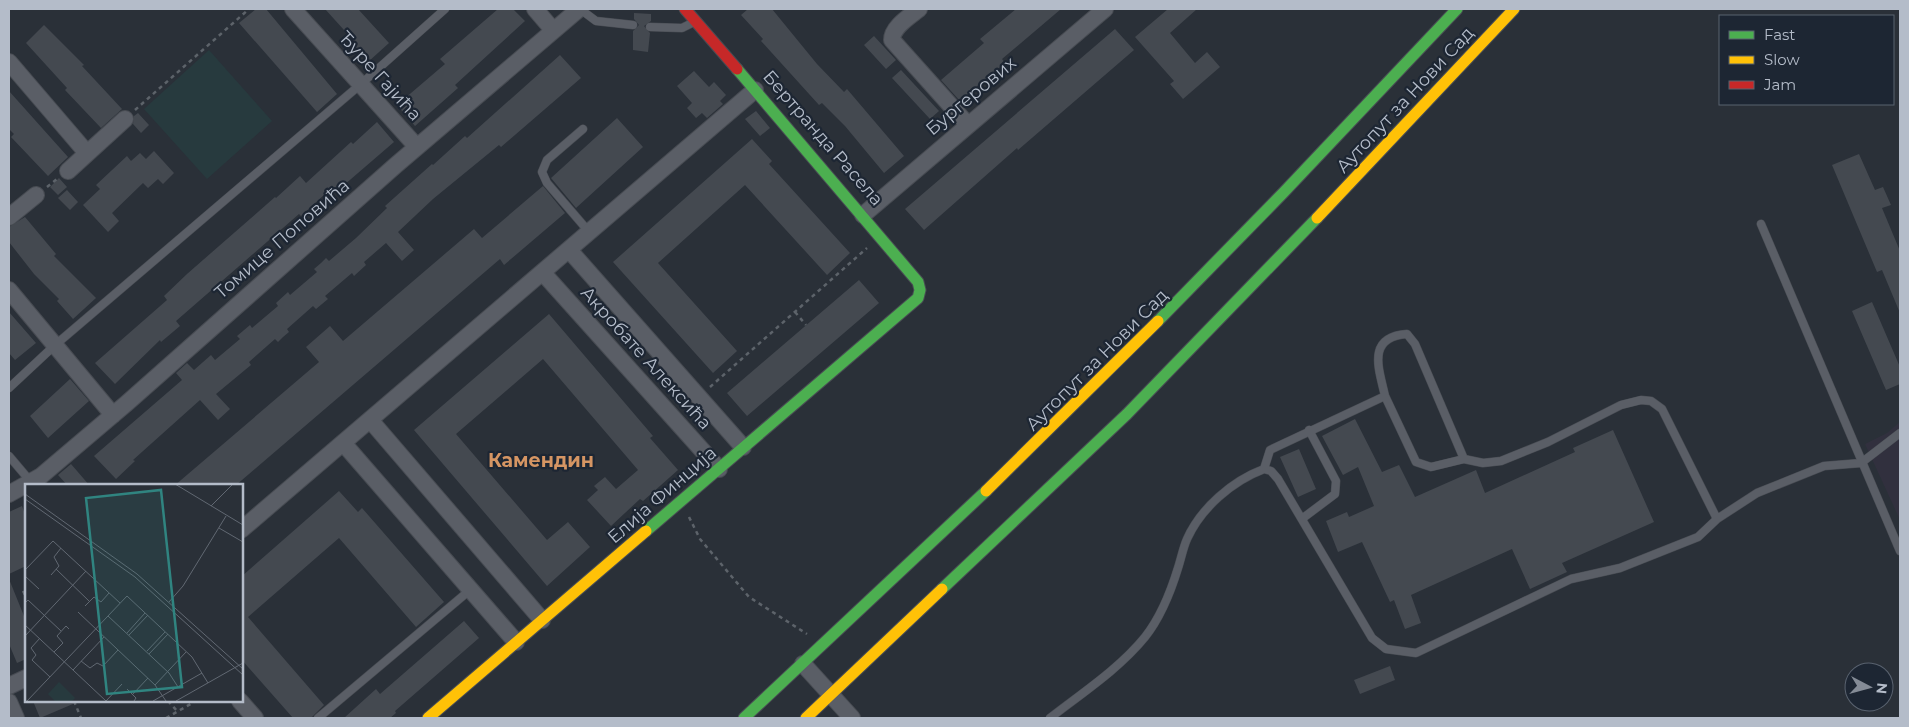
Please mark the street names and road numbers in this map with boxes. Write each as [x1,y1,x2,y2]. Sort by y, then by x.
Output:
street label: Аутопут за Нови Сад [1331,22,1479,178]
street label: Ђуре Гајића [334,27,426,125]
street label: Бургерових [921,52,1021,140]
street label: Бертранда Расела [758,66,888,210]
street label: Томице Поповића [210,174,354,304]
street label: Акробате Алексића [576,282,716,434]
street label: Аутопут за Нови Сад [1021,284,1173,436]
street label: Елија Финција [603,442,721,548]

